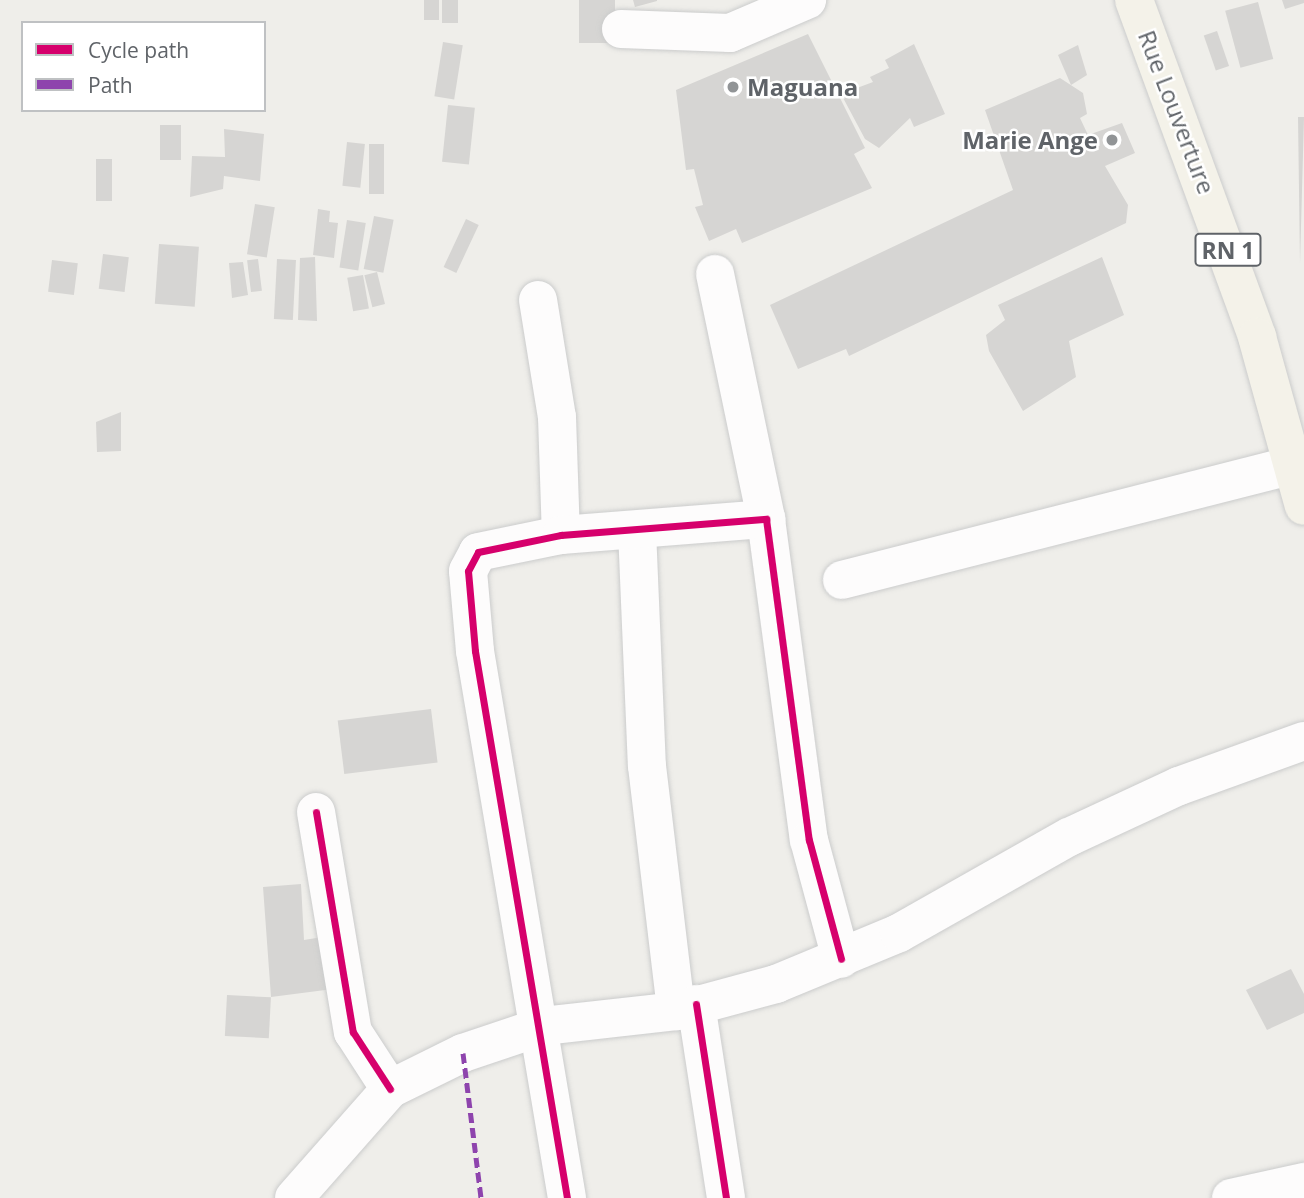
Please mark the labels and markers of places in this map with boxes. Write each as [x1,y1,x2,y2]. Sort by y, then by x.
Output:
place label: Maguana [747,73,858,101]
marker: Maguana [725,79,741,95]
place label: Marie Ange [962,126,1098,154]
marker: Marie Ange [1104,132,1120,148]

